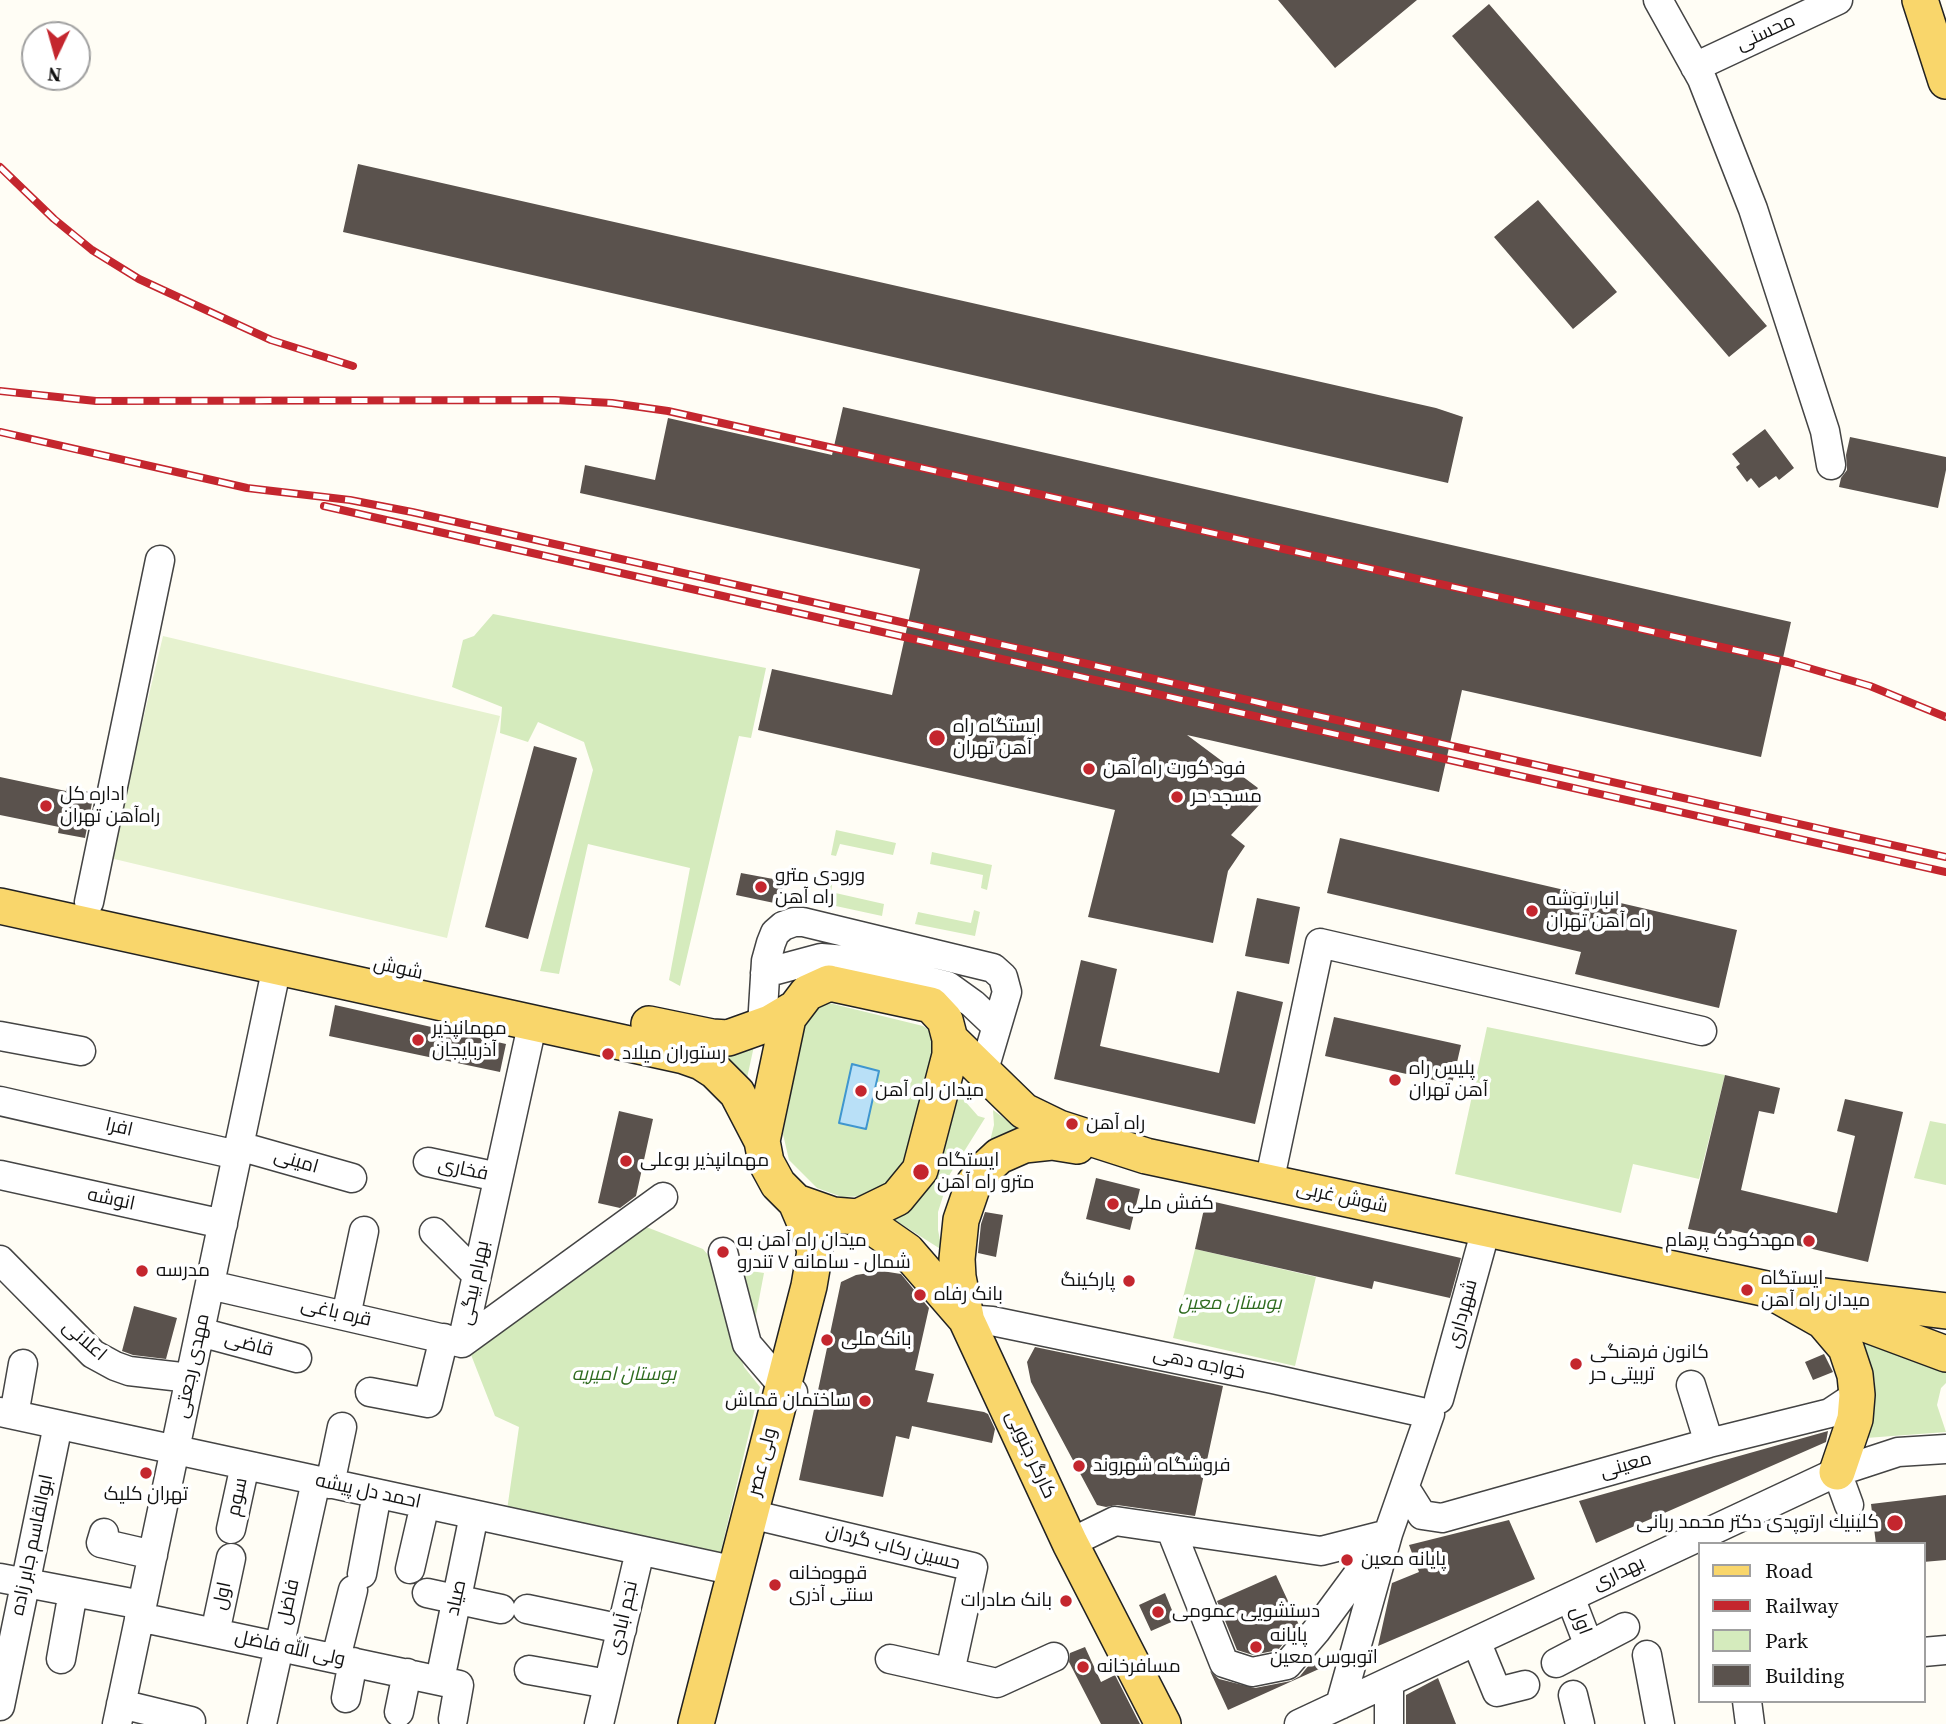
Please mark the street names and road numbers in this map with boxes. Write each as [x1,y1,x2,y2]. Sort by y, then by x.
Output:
street label: محسنی [1733,9,1799,57]
street label: شوش [371,953,425,985]
street label: افرا [103,1114,135,1142]
street label: امینی [271,1145,321,1179]
street label: فخاری [436,1154,490,1186]
street label: شوش غربی [1294,1177,1390,1219]
street label: انوشه [85,1184,137,1216]
street label: بهرام بیگی [455,1239,495,1327]
street label: شهرداری [1443,1277,1483,1351]
street label: قره باغی [299,1294,373,1332]
street label: مهدی رجعتی [171,1312,215,1420]
street label: اعلانی [57,1316,111,1366]
street label: قاضی [222,1328,276,1362]
street label: خواجه دهی [1151,1343,1247,1385]
street label: کارگر جنوبی [1000,1407,1060,1503]
street label: ولی عصر [744,1426,782,1498]
street label: معینی [1598,1448,1654,1484]
street label: احمد دل پیشه [313,1470,423,1514]
street label: ابوالقاسم جابر زاده [7,1472,59,1618]
street label: سوم [223,1476,253,1518]
street label: حسین رکاب‌ گردان [824,1520,962,1576]
street label: بهداری [1589,1552,1649,1596]
street label: فاضل [273,1577,305,1627]
street label: صیاد [442,1578,472,1618]
street label: نجم آبادی [604,1579,644,1657]
street label: اول [209,1580,237,1612]
street label: اول [1564,1604,1596,1638]
street label: ولی الله فاضل [233,1626,347,1672]

